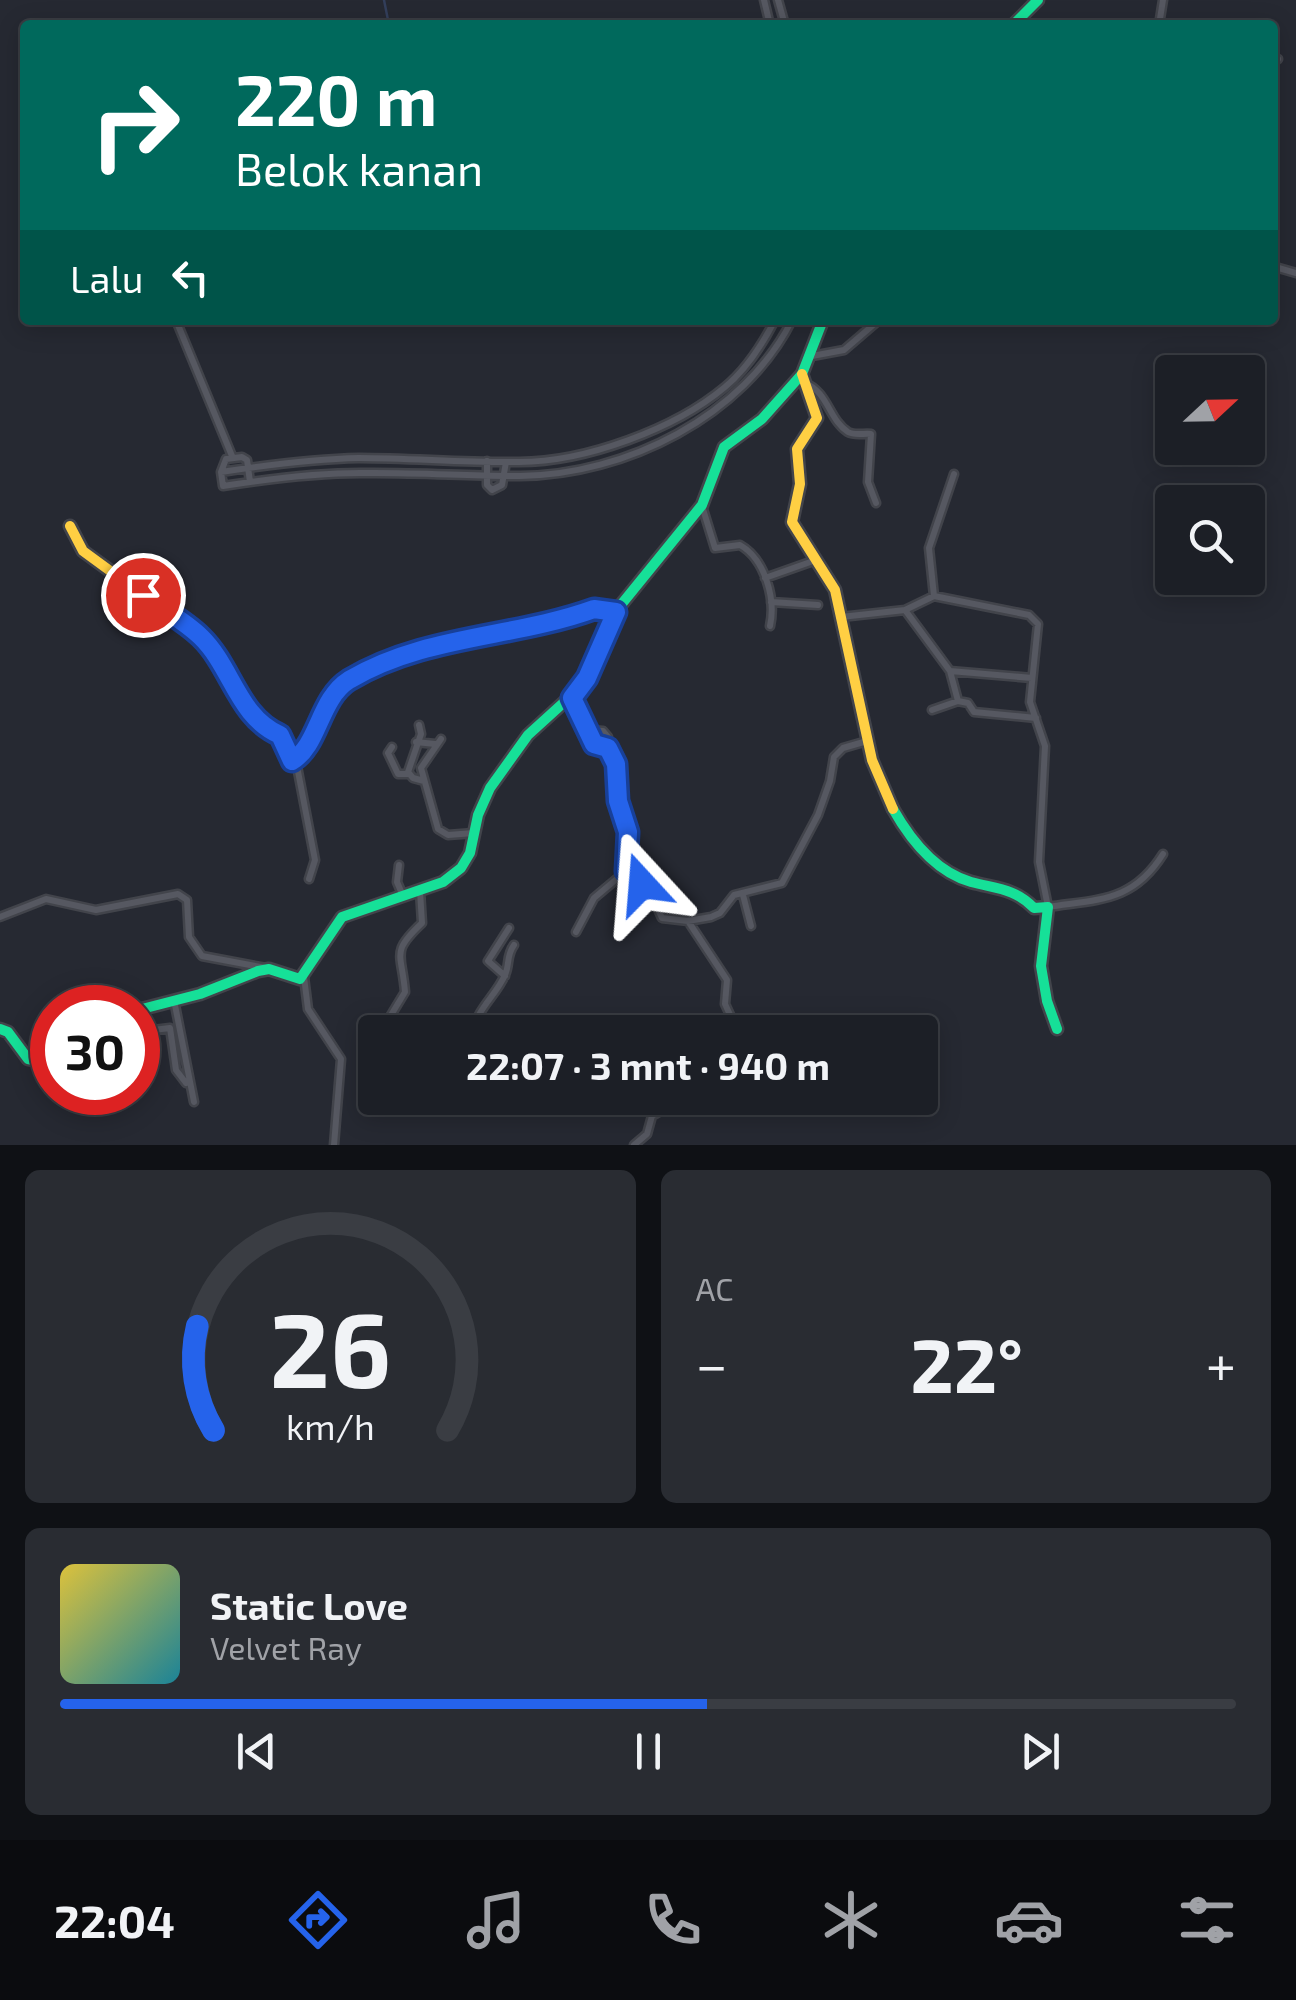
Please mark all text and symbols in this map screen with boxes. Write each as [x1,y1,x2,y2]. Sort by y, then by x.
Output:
text: 220 m [235,56,437,140]
icon: right [70,60,200,190]
text: Belok kanan [235,141,483,195]
icon: left [163,250,218,305]
text: Lalu [70,255,143,301]
north arrow [1155,355,1265,465]
map controls [1155,355,1265,595]
button: search [1155,485,1265,595]
pin [101,553,186,638]
icon: arrive [116,568,171,623]
position arrow [590,832,694,936]
speed limit sign: 30 [30,985,160,1115]
text: 22:07 · 3 mnt · 940 m [466,1042,830,1088]
text: AC [696,1269,734,1307]
text: 26 [269,1284,391,1409]
text: 22° [910,1318,1023,1408]
text: − [696,1330,728,1396]
text: + [1206,1330,1236,1396]
text: km/h [286,1404,375,1447]
text: Static Love [210,1582,408,1628]
text: Velvet Ray [210,1628,362,1666]
icon: previous [229,1724,284,1779]
icon: pause [621,1724,676,1779]
icon: next [1013,1724,1068,1779]
icon: directions [283,1885,353,1955]
icon: music [461,1885,531,1955]
icon: phone [638,1885,708,1955]
icon: climate [816,1885,886,1955]
icon: car [994,1885,1064,1955]
icon: filters [1172,1885,1242,1955]
text: 22:04 [54,1893,175,1947]

